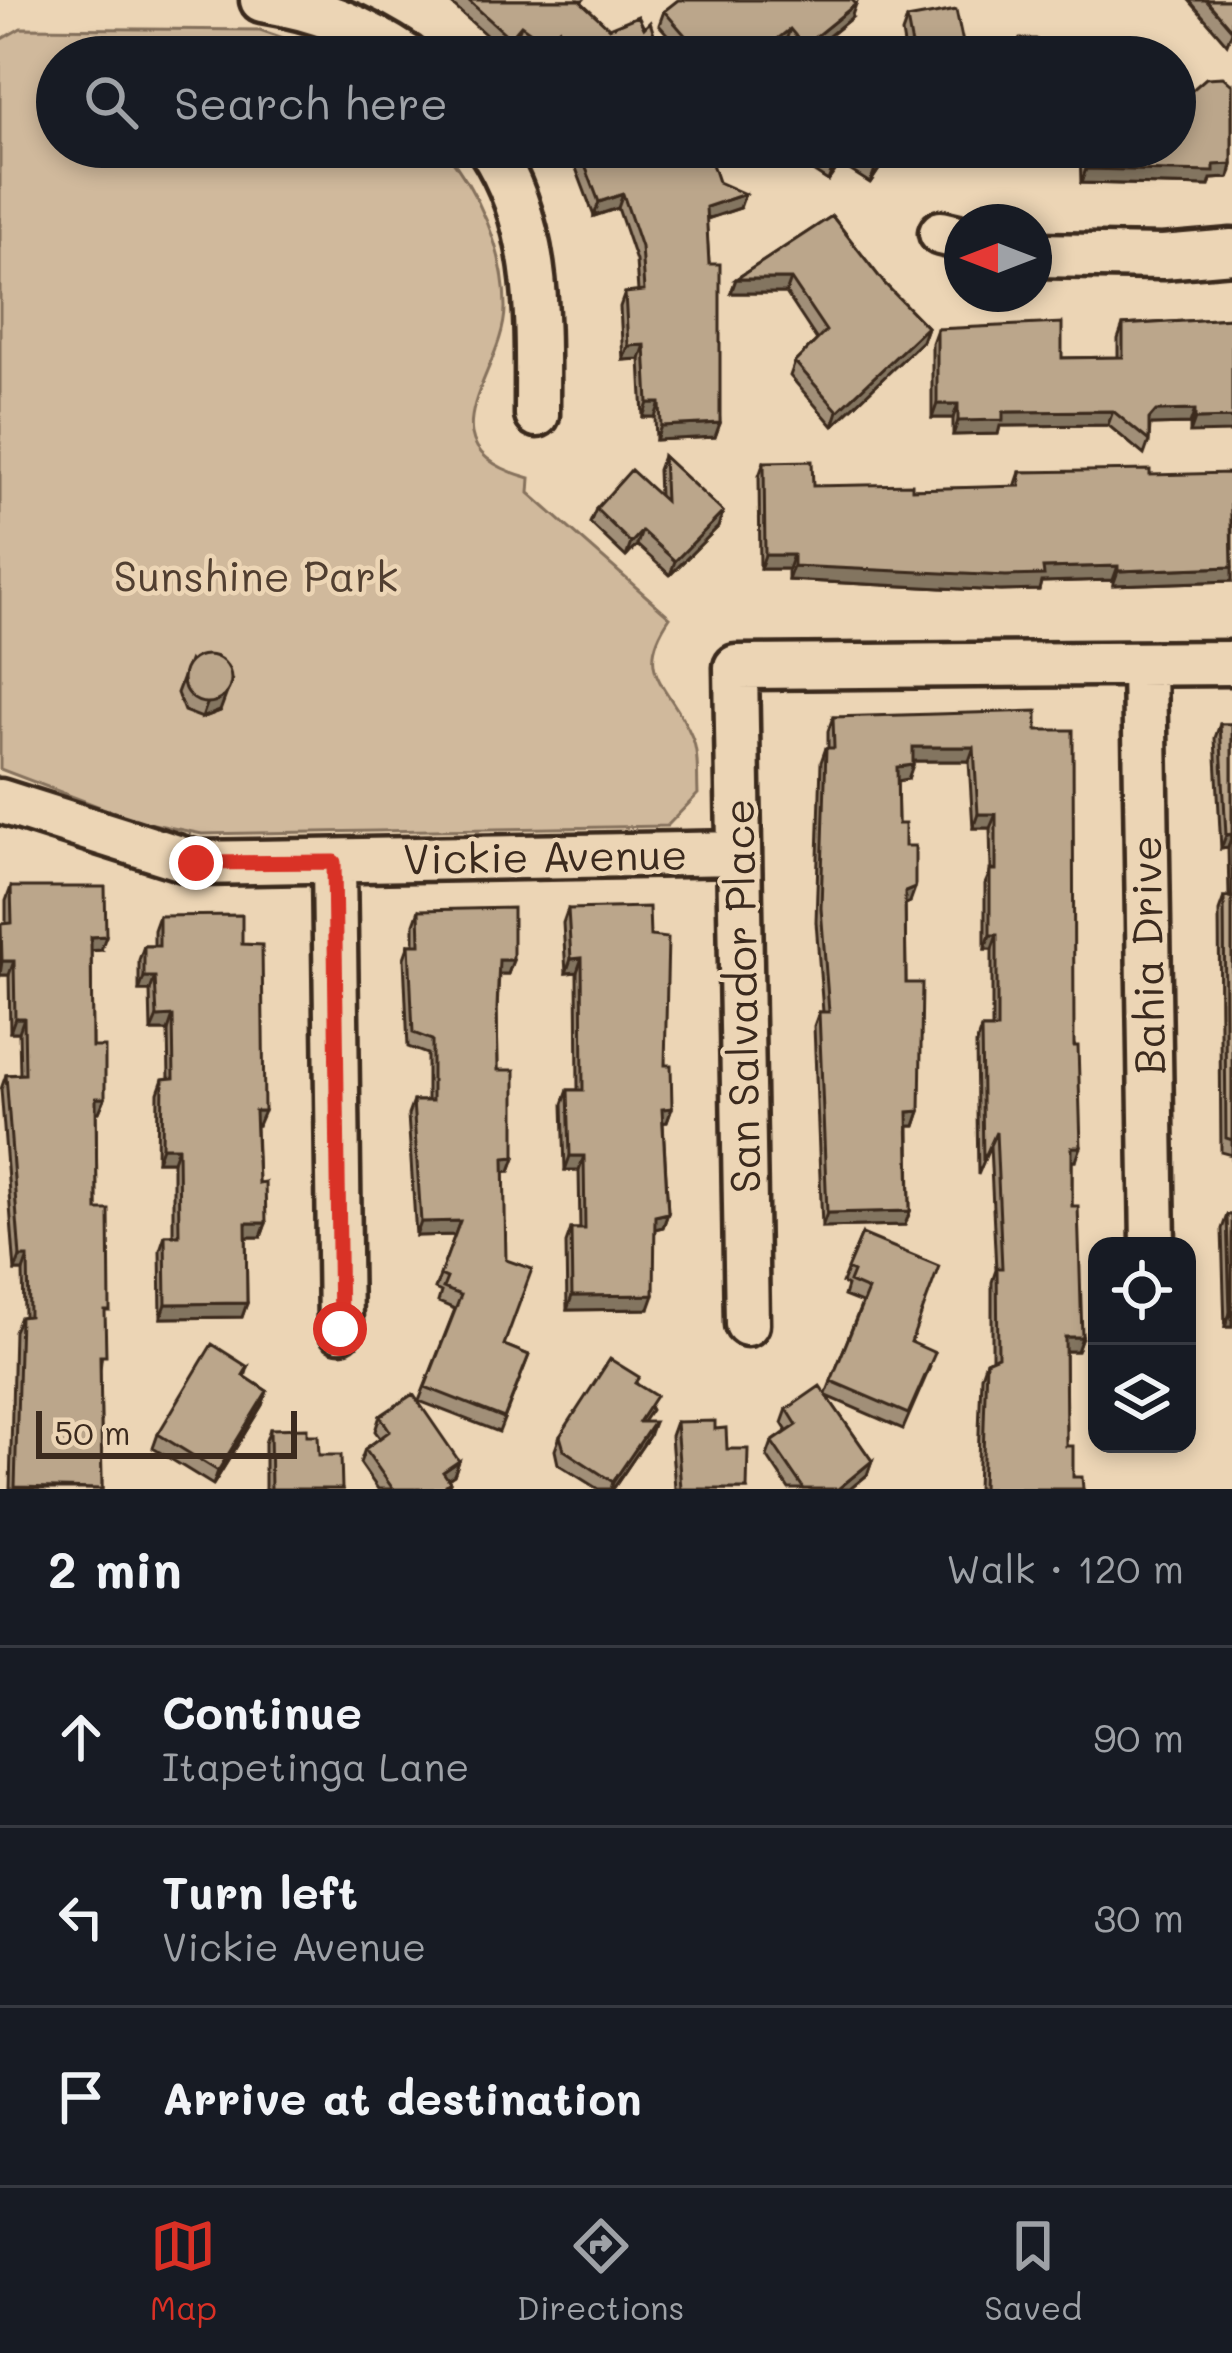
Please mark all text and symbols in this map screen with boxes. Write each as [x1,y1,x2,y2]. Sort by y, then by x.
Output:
search box [36,36,1196,168]
icon: search [78,69,144,135]
text: Search here [174,73,448,131]
north arrow [944,204,1052,312]
park label: Sunshine Park [114,548,398,603]
street label: San Salvador Place [710,798,771,1194]
street label: Vickie Avenue [402,826,688,885]
street label: Bahia Drive [1117,835,1176,1075]
route end [169,836,223,890]
map controls [1088,1237,1196,1453]
button: locate [1088,1237,1196,1345]
route start [313,1302,367,1356]
button: layers [1088,1345,1196,1453]
scale bar [36,1405,297,1458]
text: 50 m [54,1410,130,1453]
text: 2 min [48,1534,182,1601]
text: Walk · 120 m [946,1542,1184,1593]
text: Continue [162,1682,362,1740]
icon: ahead [48,1704,114,1770]
text: 90 m [1093,1711,1184,1762]
text: Itapetinga Lane [162,1740,469,1791]
text: Turn left [162,1862,358,1920]
icon: left [48,1884,114,1950]
text: 30 m [1094,1891,1184,1942]
text: Vickie Avenue [162,1920,426,1971]
icon: arrive [48,2064,114,2130]
text: Arrive at destination [162,2068,642,2126]
tab: Map [150,2213,217,2328]
tab: Directions [517,2213,684,2328]
tab: Saved [984,2213,1082,2328]

